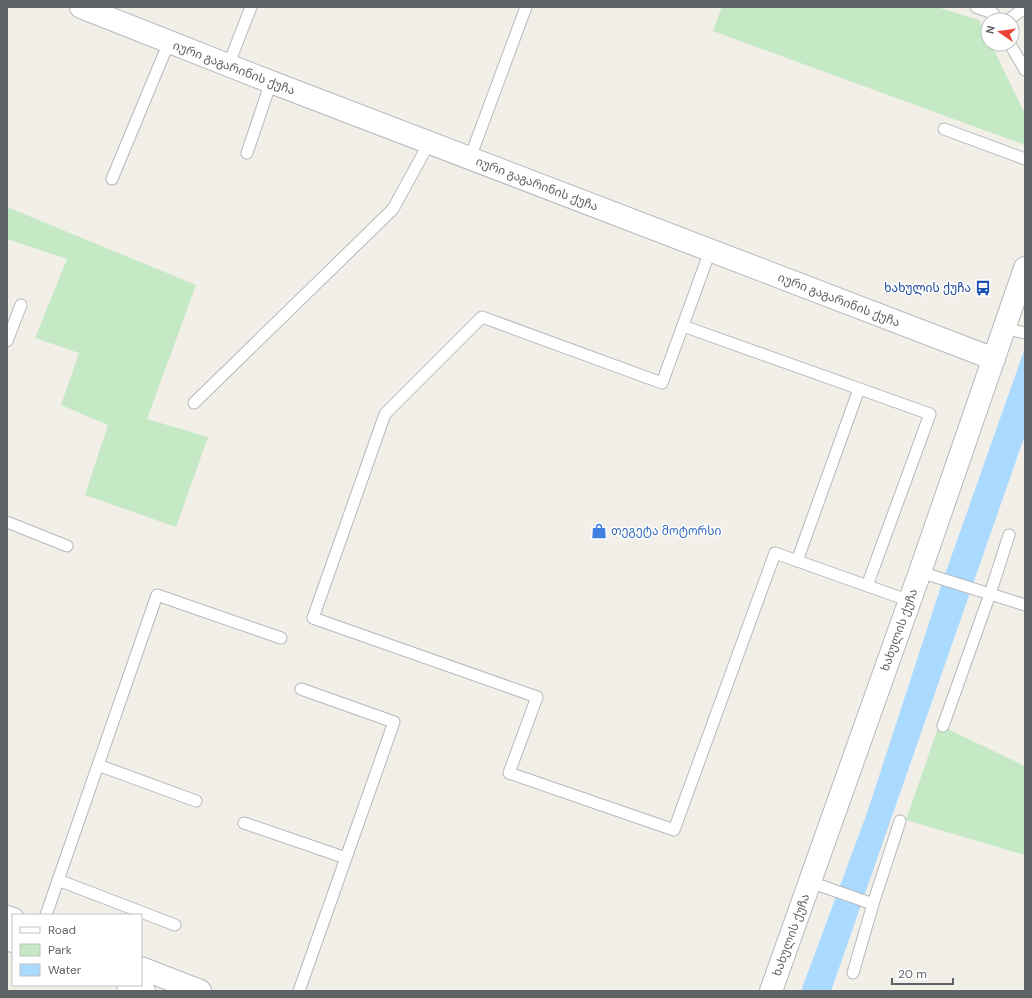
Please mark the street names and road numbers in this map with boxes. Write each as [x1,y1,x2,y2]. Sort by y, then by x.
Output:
street label: იური გაგარინის ქუჩა [171,37,297,99]
street label: იური გაგარინის ქუჩა [474,153,600,215]
street label: იური გაგარინის ქუჩა [776,269,902,331]
street label: ხახულის ქუჩა [877,587,921,673]
street label: ხახულის ქუჩა [769,892,813,978]

